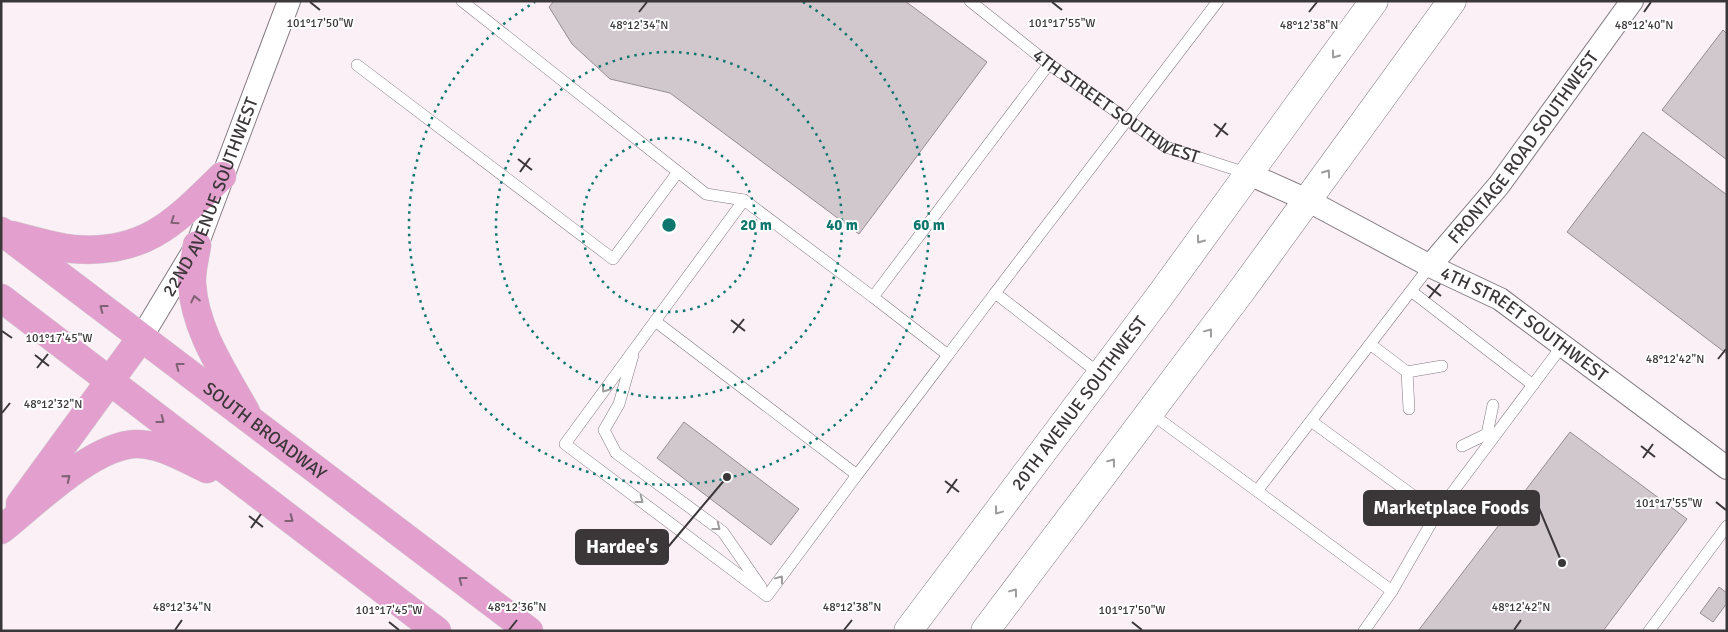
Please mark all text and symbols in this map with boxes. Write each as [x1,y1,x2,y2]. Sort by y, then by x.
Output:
text: 101°17'50"W [286,16,354,31]
text: 101°17'55"W [1028,16,1096,31]
text: 48°12'34"N [610,18,668,33]
text: 48°12'38"N [1280,18,1338,33]
text: 48°12'40"N [1615,18,1673,33]
street label: 4TH STREET SOUTHWEST [1028,44,1202,168]
street label: FRONTAGE ROAD SOUTHWEST [1443,47,1603,248]
one-way arrow [1332,49,1341,59]
street label: 22ND AVENUE SOUTHWEST [158,94,263,301]
one-way arrow [1321,169,1330,179]
one-way arrow [170,215,180,224]
centre of rings [660,216,678,234]
text: 20 m [740,216,772,234]
text: 40 m [826,216,858,234]
text: 60 m [913,216,945,234]
one-way arrow [1197,234,1206,244]
street label: 4TH STREET SOUTHWEST [1437,262,1612,386]
one-way arrow [190,294,201,303]
one-way arrow [100,306,109,314]
street label: 20TH AVENUE SOUTHWEST [1007,312,1152,495]
one-way arrow [1204,329,1212,338]
text: 101°17'45"W [25,331,93,346]
text: 48°12'42"N [1646,352,1704,367]
one-way arrow [175,363,185,372]
street label: SOUTH BROADWAY [199,377,331,484]
one-way arrow [602,383,611,392]
text: 48°12'32"N [24,397,82,412]
one-way arrow [155,415,164,423]
one-way arrow [1106,459,1114,468]
one-way arrow [61,475,70,483]
callout: Marketplace Foods [1364,491,1539,525]
one-way arrow [634,495,643,503]
text: Marketplace Foods [1373,496,1529,520]
text: 101°17'55"W [1635,496,1703,511]
one-way arrow [995,505,1004,515]
one-way arrow [284,513,294,522]
one-way arrow [711,522,720,530]
callout: Hardee's [576,530,668,564]
text: Hardee's [586,535,658,559]
one-way arrow [774,576,782,585]
one-way arrow [459,578,468,586]
one-way arrow [1008,588,1017,598]
text: 48°12'34"N [153,600,211,615]
text: 48°12'36"N [488,600,546,615]
text: 48°12'38"N [823,600,881,615]
text: 48°12'42"N [1492,600,1550,615]
text: 101°17'45"W [355,603,423,618]
text: 101°17'50"W [1098,603,1166,618]

